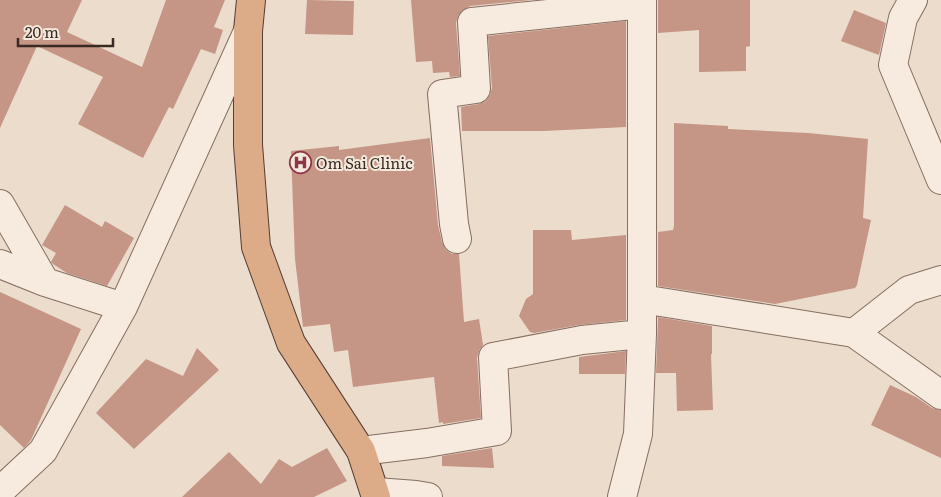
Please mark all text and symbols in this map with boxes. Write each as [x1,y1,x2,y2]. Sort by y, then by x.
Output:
scale bar [18,15,112,47]
text: 20 m [25,20,59,43]
hospital icon: Om Sai Clinic [288,150,312,174]
place label: Om Sai Clinic [316,151,413,174]

